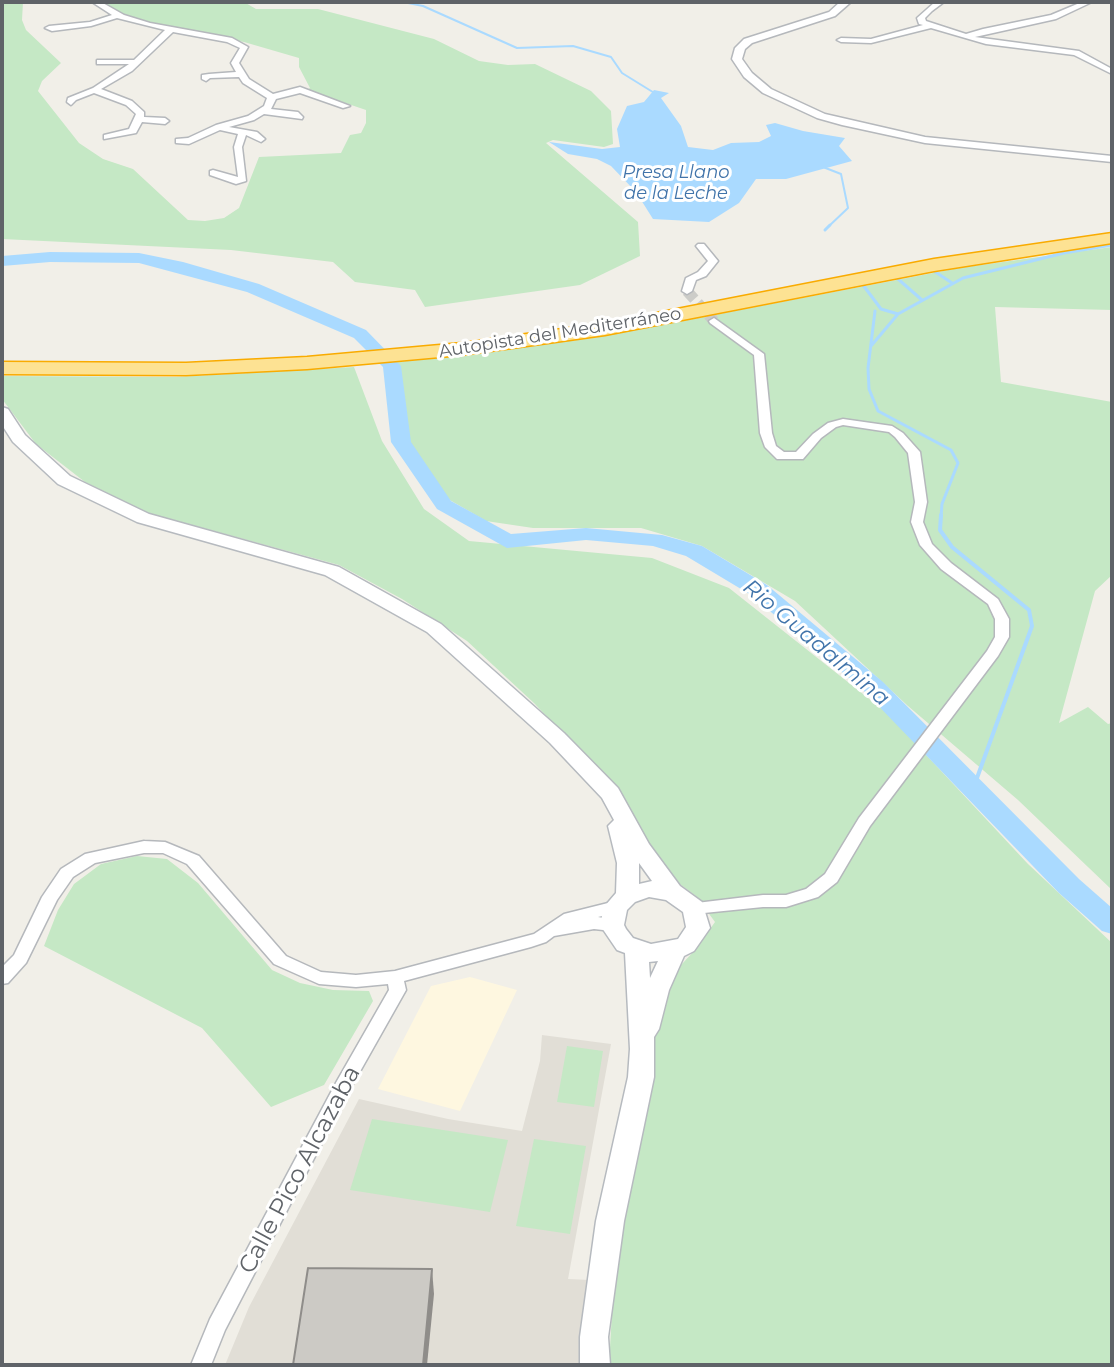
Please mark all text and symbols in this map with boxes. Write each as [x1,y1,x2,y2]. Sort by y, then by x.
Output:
water label: Presa Llano de la Leche [622,162,730,204]
street label: Autopista del Mediterráneo [437,303,683,363]
water label: Rio Guadalmina [737,574,895,712]
street label: Calle Pico Alcazaba [233,1061,367,1279]

